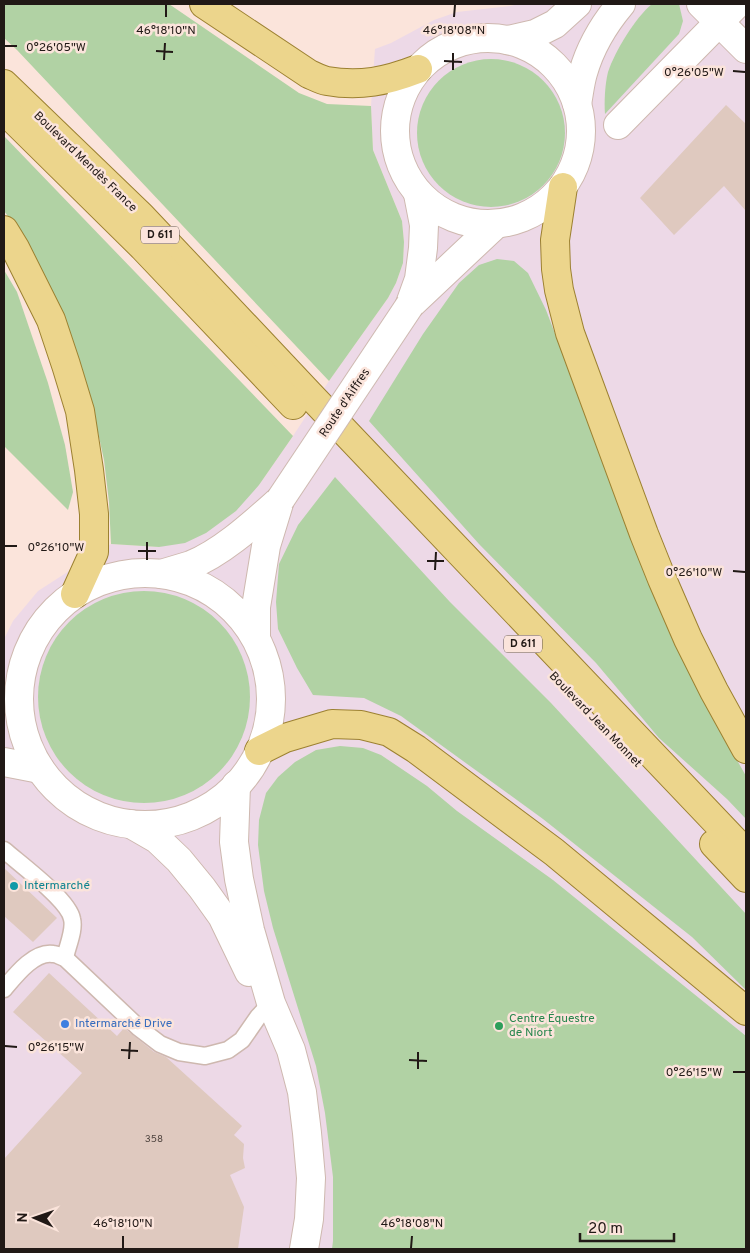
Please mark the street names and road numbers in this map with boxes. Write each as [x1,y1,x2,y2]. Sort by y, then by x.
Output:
street label: Boulevard Mendès France [30,108,140,216]
road number: D 611 [141,226,179,244]
street label: Route d'Aiffres [316,365,374,441]
road number: D 611 [504,636,542,652]
street label: Boulevard Jean Monnet [545,669,645,771]

